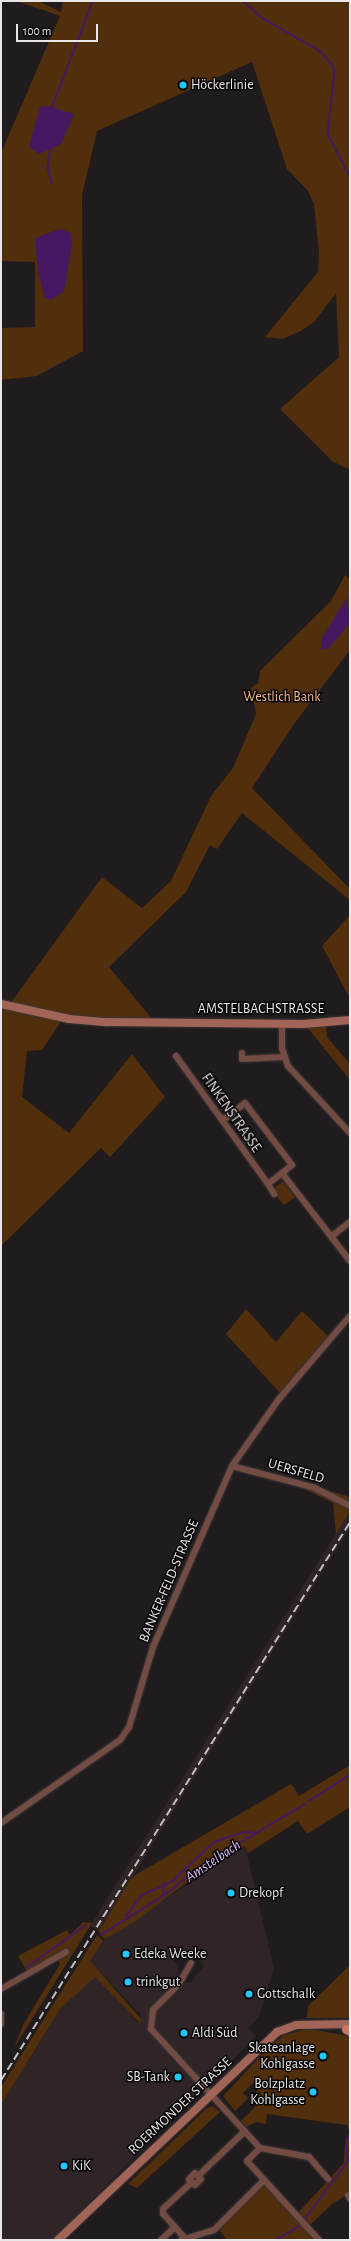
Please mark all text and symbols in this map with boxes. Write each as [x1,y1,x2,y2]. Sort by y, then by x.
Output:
scale bar [18,16,100,42]
text: 100 m [23,25,51,37]
place label: Höckerlinie [191,77,254,93]
marker: Höckerlinie [178,80,188,90]
park label: Westlich Bank [243,689,321,705]
street label: AMSTELBACHSTRASSE [198,1001,324,1017]
street label: FINKENSTRASSE [198,1070,264,1156]
street label: UERSFELD [266,1455,326,1487]
street label: BANKER-FELD-STRASSE [136,1517,202,1645]
water label: Amstelbach [182,1836,244,1886]
place label: Drekopf [239,1885,283,1901]
marker: Drekopf [226,1888,236,1898]
place label: Edeka Weeke [134,1946,206,1962]
marker: Edeka Weeke [121,1949,131,1959]
place label: trinkgut [136,1974,180,1990]
marker: trinkgut [123,1977,133,1987]
place label: Gottschalk [257,1986,315,2002]
marker: Gottschalk [244,1989,254,1999]
place label: Aldi Süd [192,2025,237,2041]
marker: Aldi Süd [179,2028,189,2038]
place label: Skateanlage Kohlgasse [248,2040,315,2072]
marker: Skateanlage Kohlgasse [318,2051,328,2061]
street label: ROERMONDER STRASSE [125,2054,235,2158]
place label: SB-Tank [127,2069,170,2085]
marker: SB-Tank [173,2072,183,2082]
place label: Bolzplatz Kohlgasse [250,2076,305,2108]
marker: Bolzplatz Kohlgasse [308,2087,318,2097]
place label: KiK [72,2158,91,2174]
marker: KiK [59,2161,69,2171]

